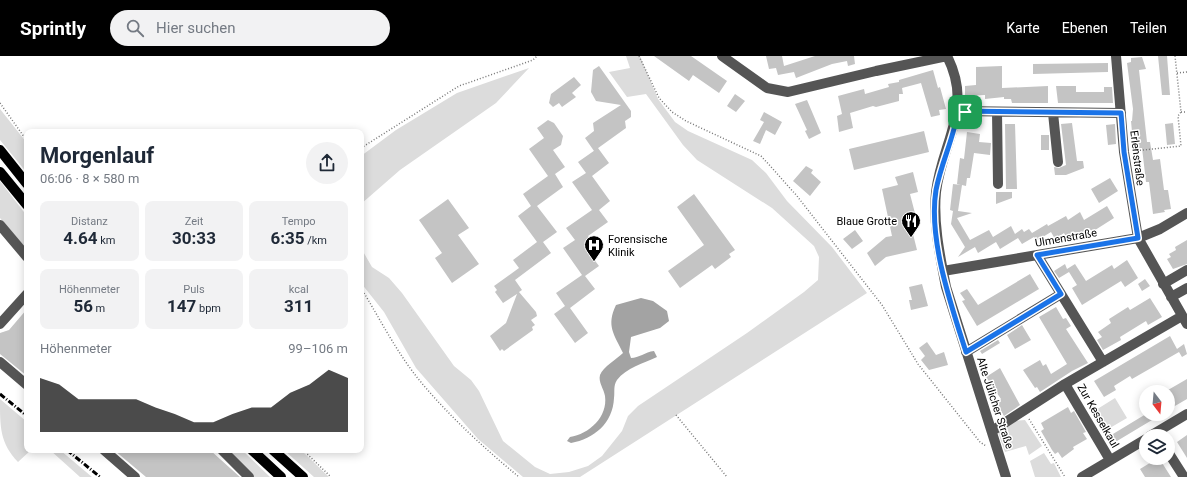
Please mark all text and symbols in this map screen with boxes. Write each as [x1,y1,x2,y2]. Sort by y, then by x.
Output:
search box [110,10,390,46]
text: Sprintly [20,17,86,40]
icon: search [124,17,146,39]
text: Hier suchen [156,19,236,37]
text: Karte [1006,20,1040,36]
text: Ebenen [1062,20,1108,36]
text: Teilen [1130,20,1167,36]
pin [948,95,982,129]
icon: arrive [954,101,976,123]
street label: Erlenstraße [1127,130,1147,187]
button: share [306,142,348,184]
text: Morgenlauf [40,143,154,168]
text: 06:06 · 8 × 580 m [40,171,139,186]
restaurant icon: Blaue Grotte [900,210,922,238]
text: Distanz [71,215,108,228]
text: Zeit [185,215,203,228]
text: Tempo [282,215,316,228]
place label: Blaue Grotte [836,215,897,228]
street label: Ulmenstraße [1034,226,1098,250]
text: 4.64 [63,228,97,248]
text: 30:33 [172,228,216,248]
text: 6:35 [270,228,304,248]
place label: Forensische Klinik [608,233,668,259]
text: km [97,234,115,247]
text: /km [304,234,327,247]
hospital icon: Forensische Klinik [583,234,605,262]
text: Höhenmeter [59,283,120,296]
text: Puls [183,283,205,296]
text: kcal [289,283,309,296]
text: 56 [73,296,93,316]
text: 147 [167,296,196,316]
text: 311 [284,296,313,316]
text: m [93,302,105,315]
text: bpm [196,302,221,315]
text: Höhenmeter [40,341,112,356]
text: 99–106 m [288,341,348,356]
street label: Alte Jülicher Straße [974,356,1016,451]
street label: Zur Kesselkaul [1074,382,1122,450]
north arrow [1139,385,1175,421]
map controls [1139,385,1175,465]
button: layers [1139,429,1175,465]

